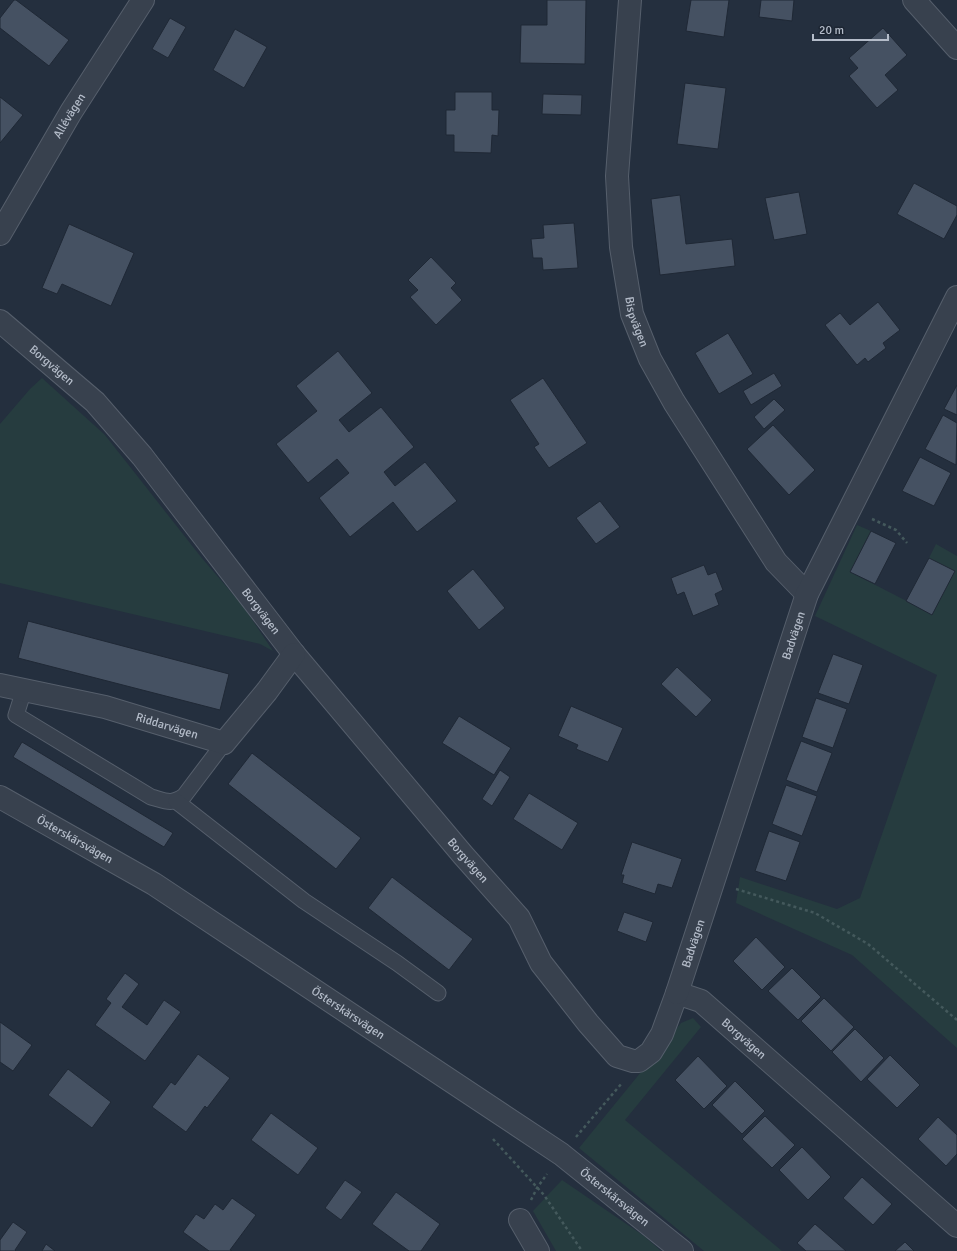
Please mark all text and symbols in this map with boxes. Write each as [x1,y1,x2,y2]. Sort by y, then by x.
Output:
scale bar [813,16,888,42]
text: 20 m [819,23,844,38]
street label: Allévägen [50,91,89,141]
street label: Bispvägen [621,295,651,349]
street label: Borgvägen [26,342,77,389]
street label: Borgvägen [238,585,283,638]
street label: Badvägen [779,610,809,662]
street label: Riddarvägen [134,710,200,743]
street label: Österskärsvägen [34,812,115,867]
street label: Borgvägen [444,835,491,886]
street label: Badvägen [679,918,708,970]
street label: Österskärsvägen [308,983,388,1043]
street label: Borgvägen [718,1015,769,1063]
street label: Österskärsvägen [576,1165,652,1230]

